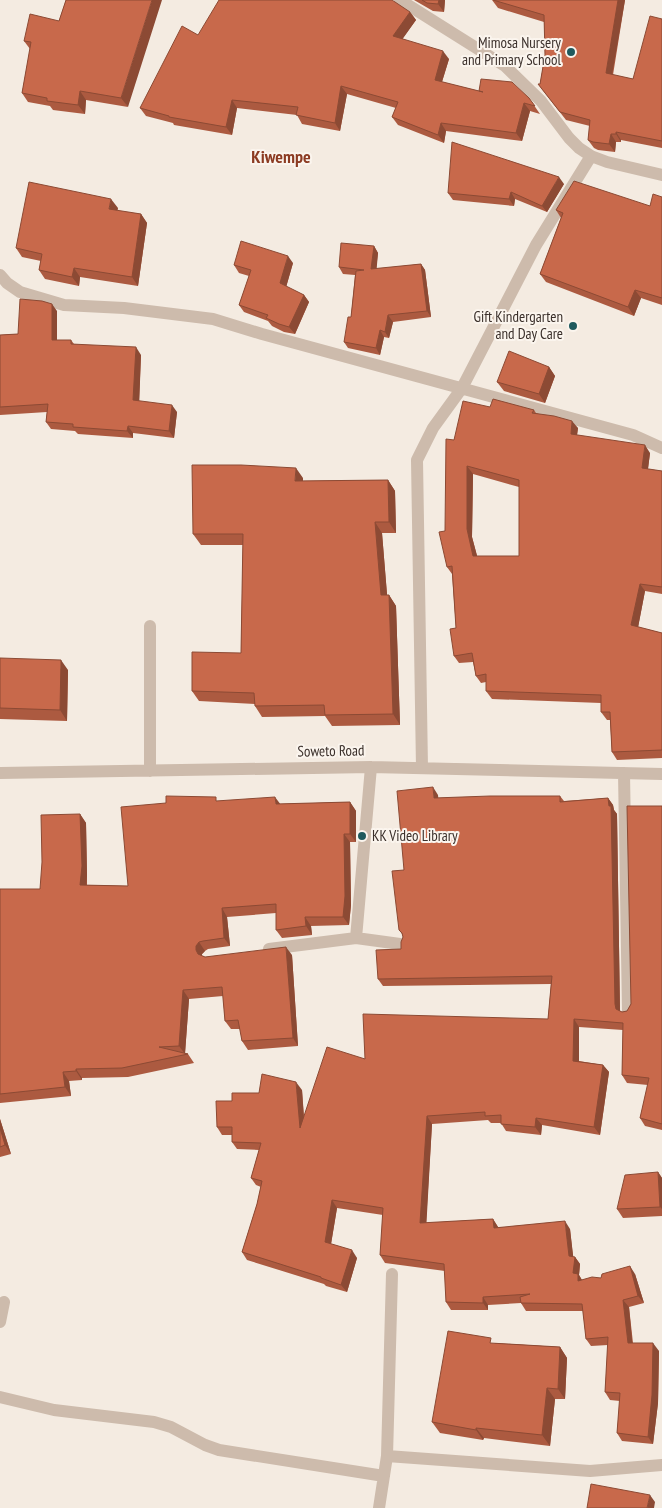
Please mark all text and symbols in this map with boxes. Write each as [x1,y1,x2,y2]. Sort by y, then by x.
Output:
place label: Mimosa Nursery and Primary School [462,33,562,69]
marker: Mimosa Nursery and Primary School [565,46,577,58]
district label: Kiwempe [251,145,311,168]
place label: Gift Kindergarten and Day Care [474,307,563,343]
marker: Gift Kindergarten and Day Care [567,320,579,332]
street label: Soweto Road [297,740,365,761]
place label: KK Video Library [372,826,458,845]
marker: KK Video Library [356,830,368,842]

